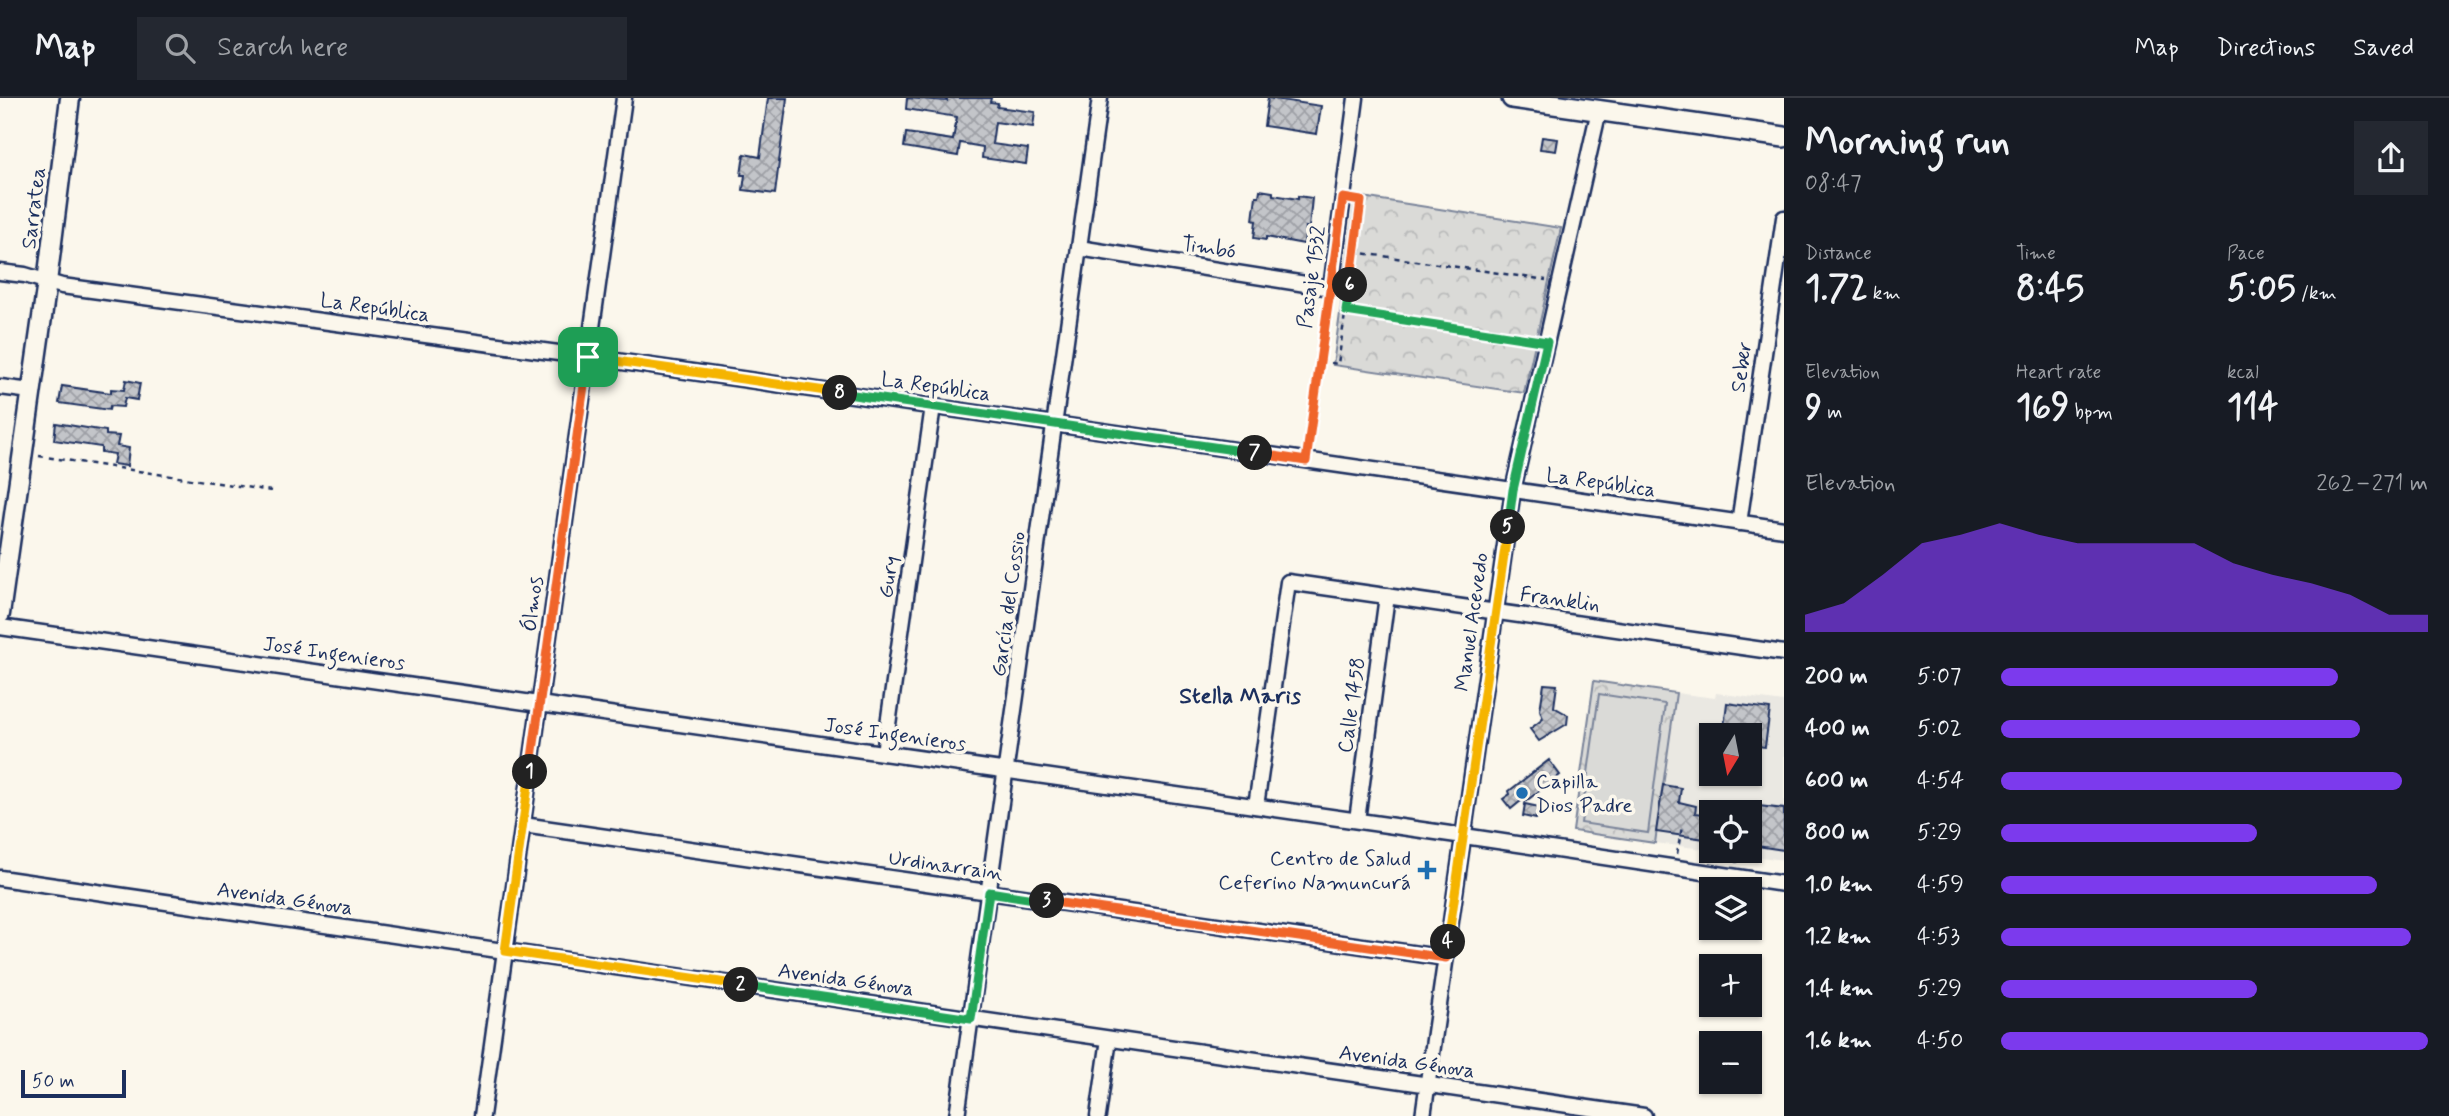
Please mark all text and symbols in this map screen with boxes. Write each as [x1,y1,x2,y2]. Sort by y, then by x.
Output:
search box [137,17,627,80]
text: Map [35,26,95,70]
icon: search [161,29,199,67]
text: Search here [217,31,348,65]
text: Map [2135,33,2179,64]
text: Directions [2217,33,2315,64]
text: Saved [2353,33,2414,64]
text: Morning run [1805,118,2010,167]
button: share [2354,121,2428,195]
street label: Sarratea [15,166,53,251]
text: 08:47 [1805,169,1862,199]
street label: Pasaje 1532 [1291,224,1333,330]
street label: Timbó [1180,230,1238,266]
text: Distance [1805,241,1872,266]
text: Time [2016,241,2056,266]
text: Pace [2227,241,2265,266]
text: 1.72 [1805,266,1868,312]
text: 8:45 [2016,266,2084,312]
text: 5:05 [2227,266,2296,312]
pin: 6 [1332,268,1368,302]
text: 6 [1345,272,1354,297]
text: km [1868,281,1901,306]
text: /km [2296,281,2337,306]
street label: La República [318,286,431,330]
pin [558,327,618,387]
icon: arrive [569,338,607,376]
street label: Seber [1725,340,1759,394]
text: Elevation [1805,360,1880,385]
text: Heart rate [2016,360,2101,385]
text: kcal [2227,360,2259,385]
street label: La República [879,365,992,409]
pin: 8 [822,376,858,410]
text: 8 [834,380,845,405]
text: 9 [1805,385,1822,431]
text: 169 [2016,385,2069,431]
text: 114 [2227,385,2278,431]
text: m [1822,400,1842,425]
text: bpm [2069,400,2113,425]
pin: 7 [1238,436,1272,470]
text: 7 [1249,440,1260,465]
street label: La República [1544,461,1657,505]
text: Elevation [1805,469,1896,499]
text: 262–271 m [2316,469,2428,499]
pin: 5 [1490,510,1526,544]
text: 5 [1502,514,1513,539]
street label: García del Cossio [985,530,1033,679]
street label: Manuel Acevedo [1448,551,1496,693]
street label: Gury [872,554,906,600]
street label: Ólmos [515,575,551,634]
street label: Franklin [1518,581,1602,619]
street label: José Ingenieros [261,630,407,680]
street label: Calle 1458 [1331,655,1373,755]
text: 200 m [1805,662,1868,692]
text: 5:07 [1917,662,1961,692]
district label: Stella Maris [1179,682,1302,712]
street label: José Ingenieros [822,711,968,761]
text: 400 m [1805,714,1870,744]
text: 5:02 [1917,714,1962,744]
north arrow [1699,723,1762,786]
map controls [1699,723,1762,1094]
pin: 1 [512,754,548,790]
text: 1 [525,759,534,784]
text: 600 m [1805,766,1868,796]
text: 4:54 [1917,766,1964,796]
place label: Capilla Dios Padre [1536,768,1632,820]
marker: Capilla Dios Padre [1514,785,1530,801]
button: locate [1699,800,1762,863]
text: 800 m [1805,818,1869,848]
text: 5:29 [1917,818,1962,848]
street label: Urdinarrain [887,844,1006,888]
place label: Centro de Salud Ceferino Namuncurá [1218,845,1411,897]
marker: Centro de Salud Ceferino Namuncurá [1417,860,1437,880]
text: 1.0 km [1805,870,1873,900]
text: 4:59 [1917,870,1964,900]
street label: Avenida Génova [215,876,355,922]
button: layers [1699,877,1762,940]
pin: 3 [1030,884,1064,918]
text: 3 [1042,888,1051,913]
text: 1.2 km [1805,922,1871,952]
text: 4:53 [1917,922,1960,952]
pin: 4 [1430,924,1466,960]
text: 4 [1442,929,1453,954]
button: + [1699,954,1762,1017]
street label: Avenida Génova [776,957,916,1003]
pin: 2 [724,968,758,1002]
text: 2 [736,972,745,997]
text: 1.4 km [1805,974,1873,1004]
text: 5:29 [1917,974,1962,1004]
text: 1.6 km [1805,1026,1872,1056]
text: 4:50 [1917,1026,1963,1056]
button: − [1699,1031,1762,1094]
street label: Avenida Génova [1337,1039,1477,1085]
scale bar [21,1067,126,1099]
text: 50 m [32,1069,75,1094]

